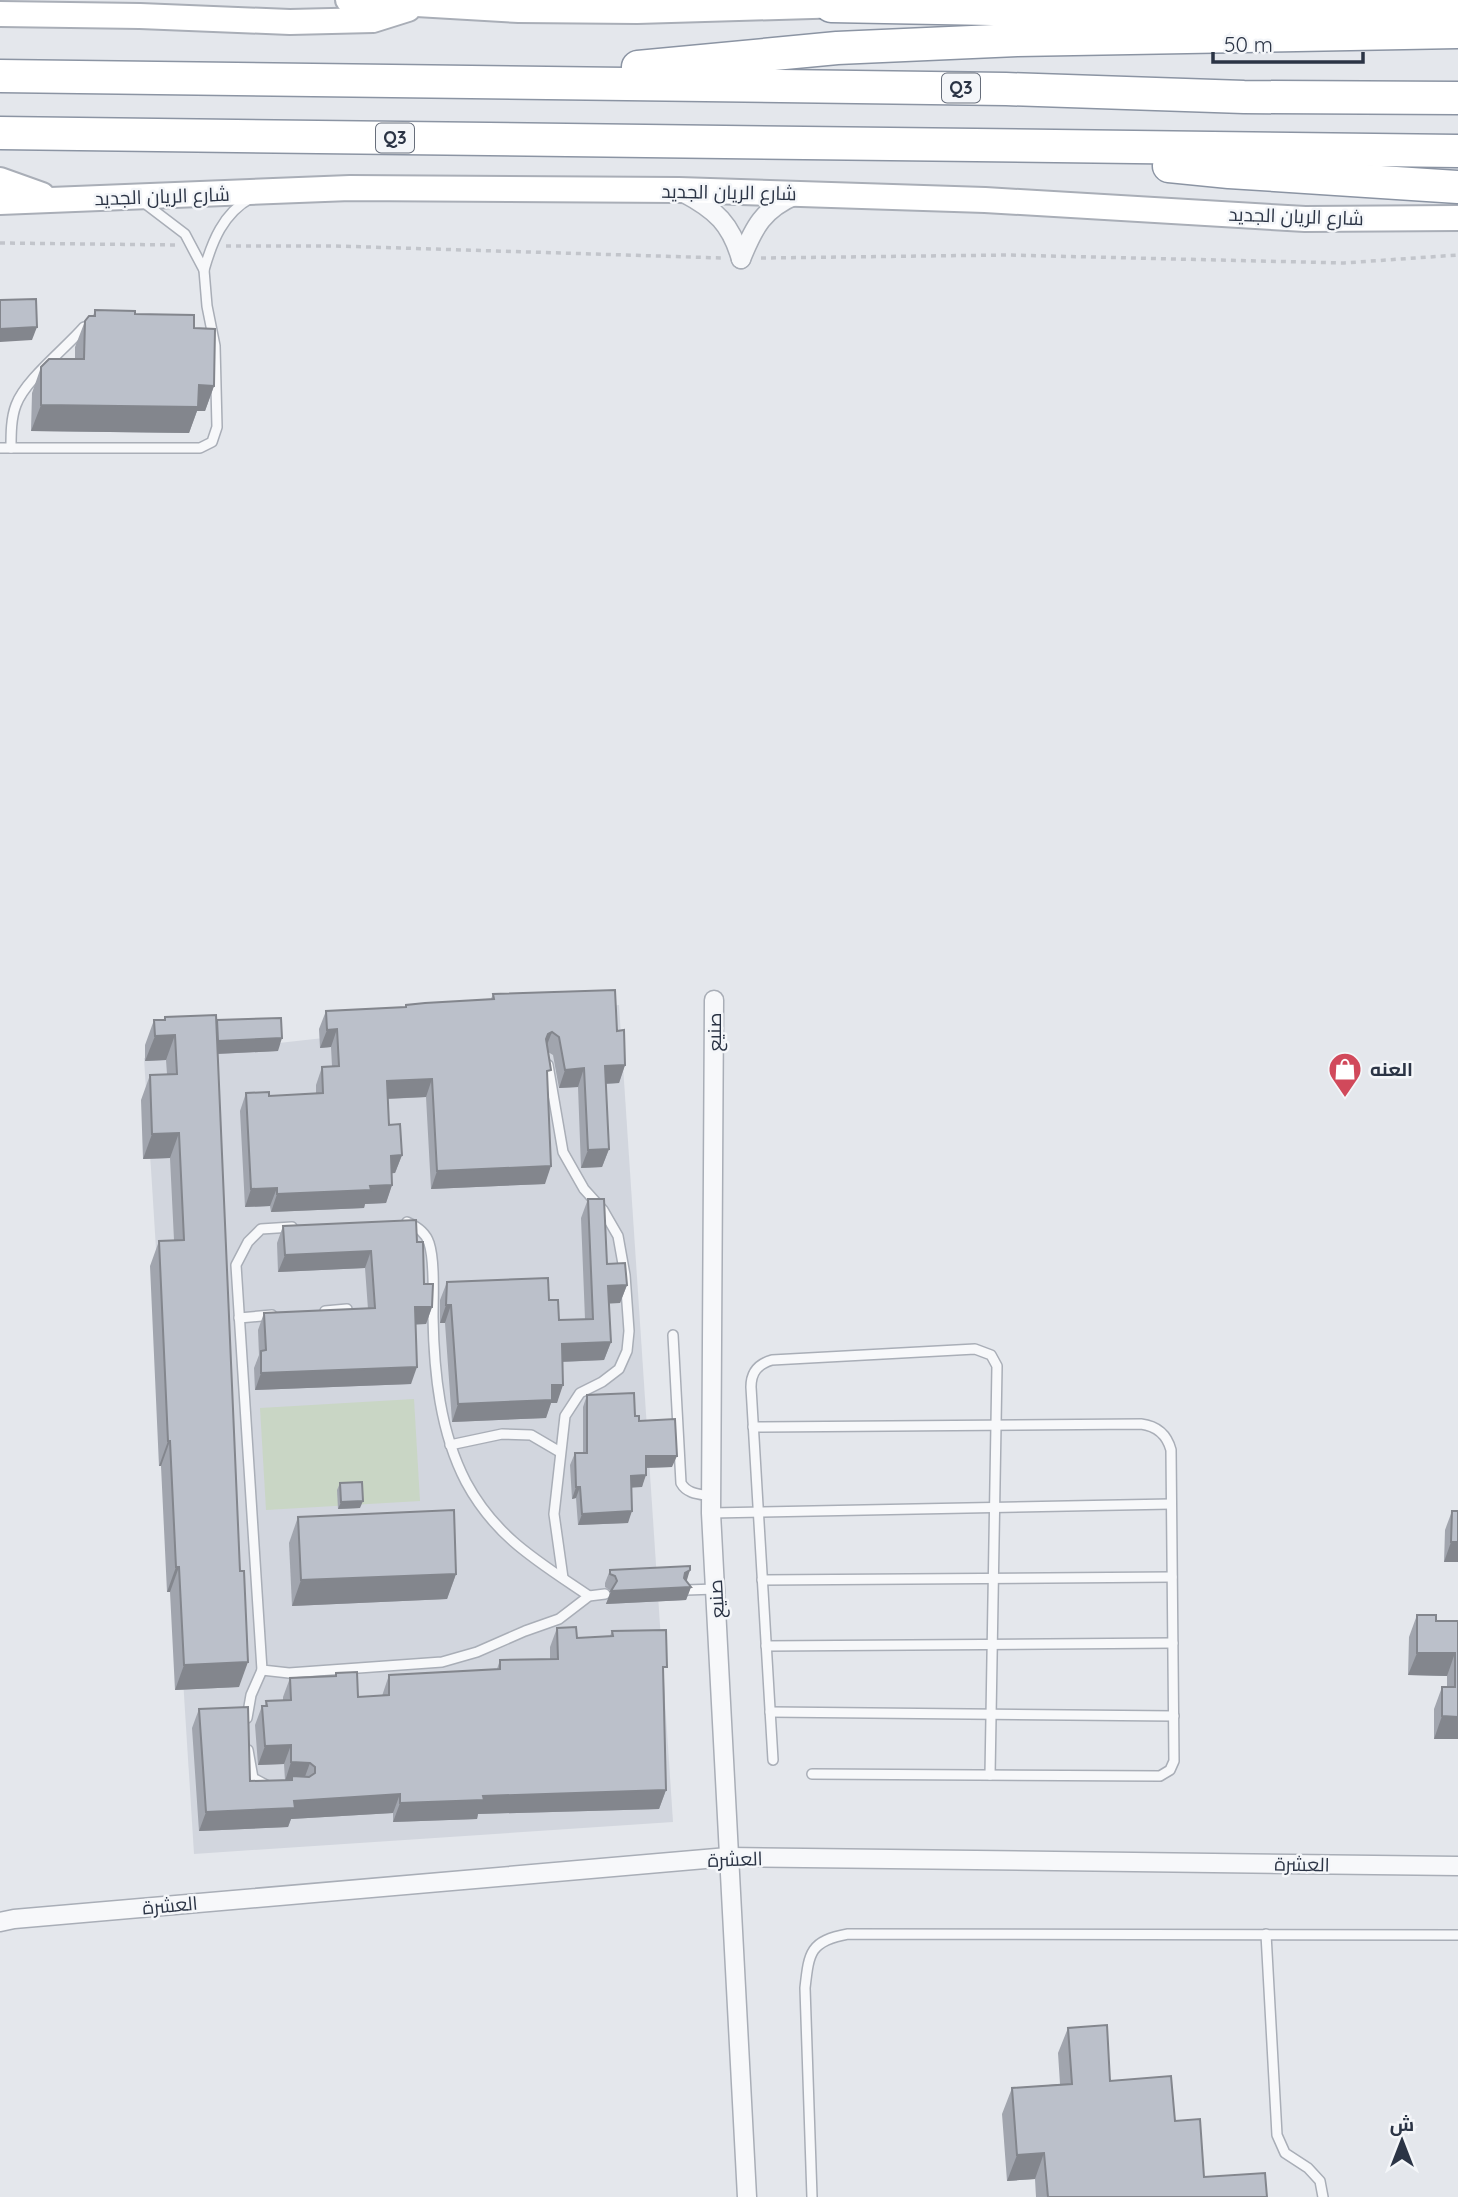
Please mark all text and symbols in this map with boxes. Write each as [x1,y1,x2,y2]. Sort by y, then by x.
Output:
scale bar [1213,21,1364,65]
text: 50 m [1224,31,1273,57]
road number: Q3 [942,74,980,102]
road number: Q3 [376,124,414,153]
street label: شارع الريان الجديد [661,179,797,207]
street label: شارع الريان الجديد [94,182,230,212]
street label: شارع الريان الجديد [1228,202,1364,232]
street label: صنيع [702,1013,728,1051]
shop icon: العنه [1326,1050,1364,1099]
place label: العنه [1370,1057,1413,1081]
street label: صنيع [703,1579,731,1619]
street label: العشرة [707,1846,763,1872]
street label: العشرة [1274,1852,1330,1876]
street label: العشرة [141,1891,199,1919]
north arrow [1367,2106,1437,2176]
text: ش [1390,2112,1414,2136]

